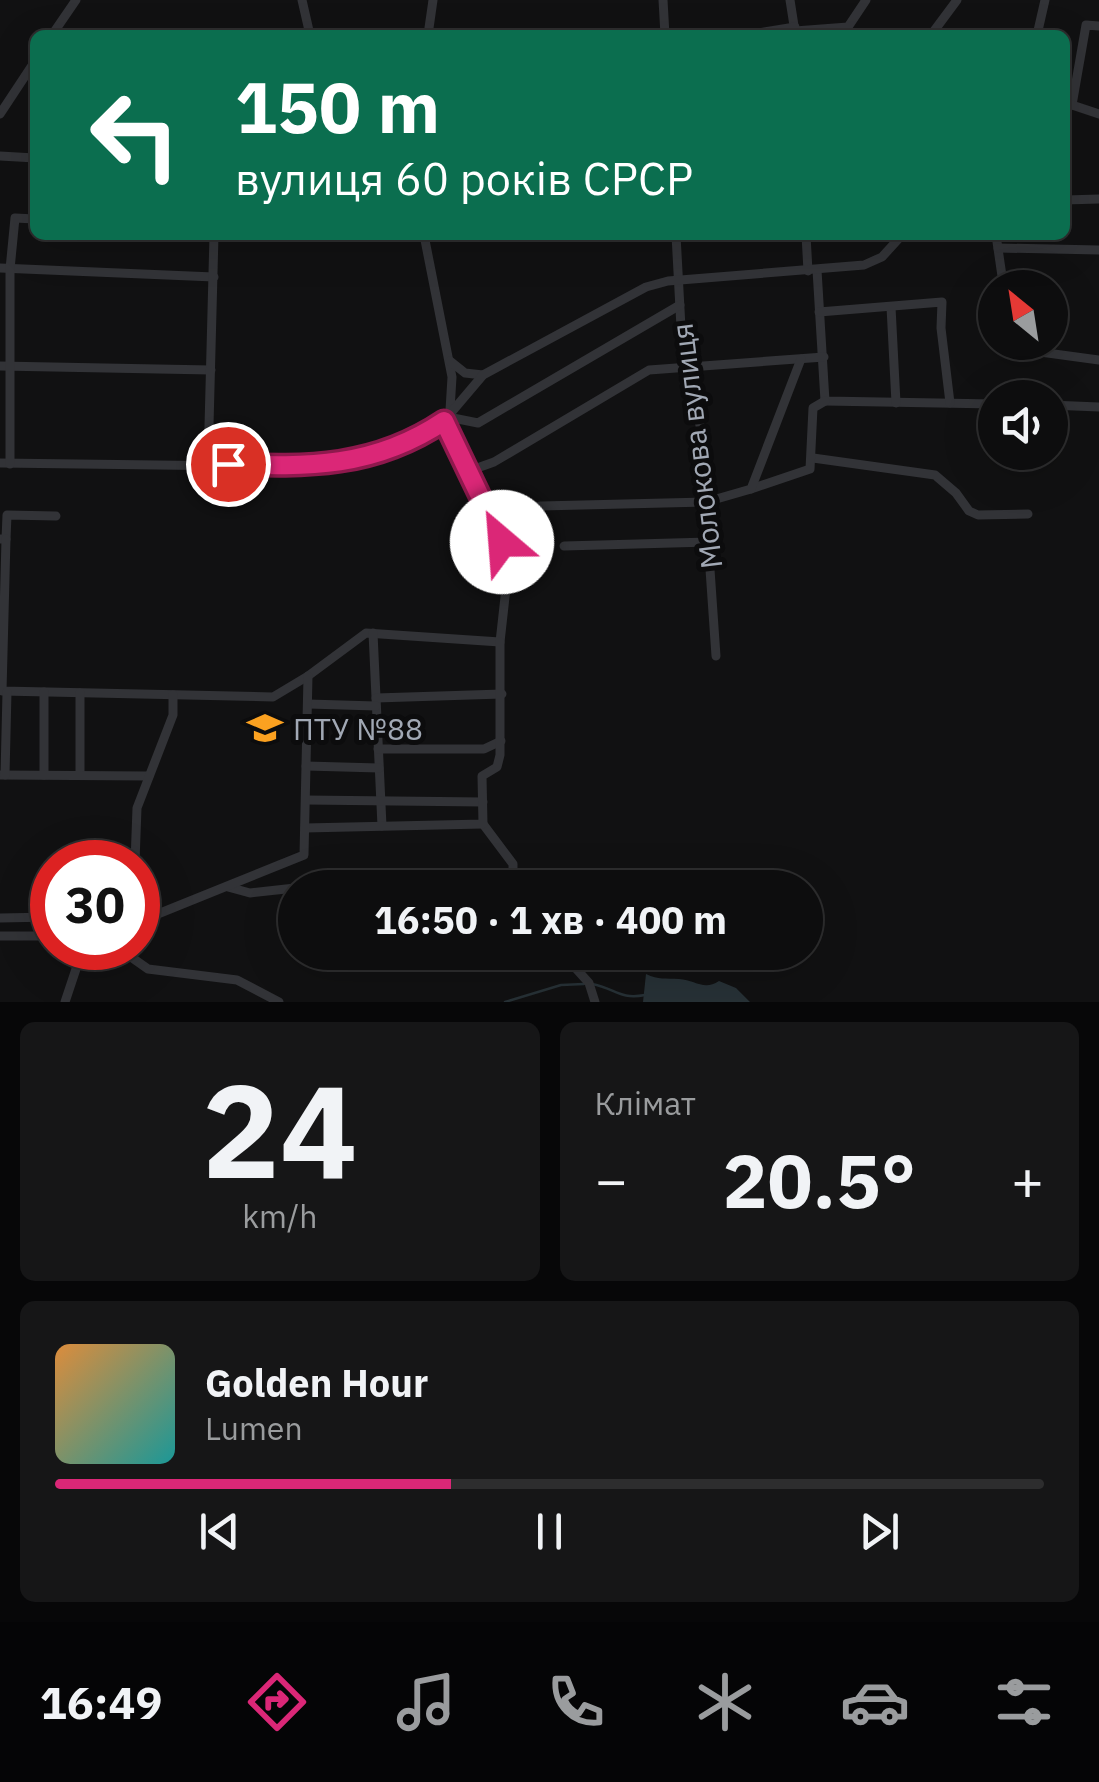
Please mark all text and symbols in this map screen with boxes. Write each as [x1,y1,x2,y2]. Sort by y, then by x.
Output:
text: 150 m [235,61,440,152]
icon: left [70,70,200,200]
text: вулиця 60 років СРСР [235,149,693,207]
north arrow [978,270,1068,360]
map controls [978,270,1068,470]
street label: Молокова вулиця [662,321,730,571]
button: sound [978,380,1068,470]
pin [186,422,271,507]
icon: arrive [201,437,256,492]
position arrow [450,490,554,594]
school or university icon: ПТУ №88 [246,709,284,747]
place label: ПТУ №88 [293,709,423,748]
speed limit sign: 30 [30,840,160,970]
text: 16:50 · 1 хв · 400 m [374,895,727,944]
text: 24 [202,1045,358,1214]
text: Клімат [595,1082,696,1124]
text: 20.5° [722,1131,916,1229]
text: − [595,1144,628,1215]
text: + [1011,1144,1044,1215]
text: km/h [242,1195,317,1237]
text: Golden Hour [205,1358,428,1407]
text: Lumen [205,1407,303,1449]
icon: previous [192,1504,247,1559]
icon: pause [522,1504,577,1559]
icon: next [852,1504,907,1559]
icon: directions [242,1667,312,1737]
icon: music [391,1667,461,1737]
icon: phone [541,1667,611,1737]
icon: climate [690,1667,760,1737]
icon: car [840,1667,910,1737]
icon: filters [989,1667,1059,1737]
text: 16:49 [40,1673,163,1731]

